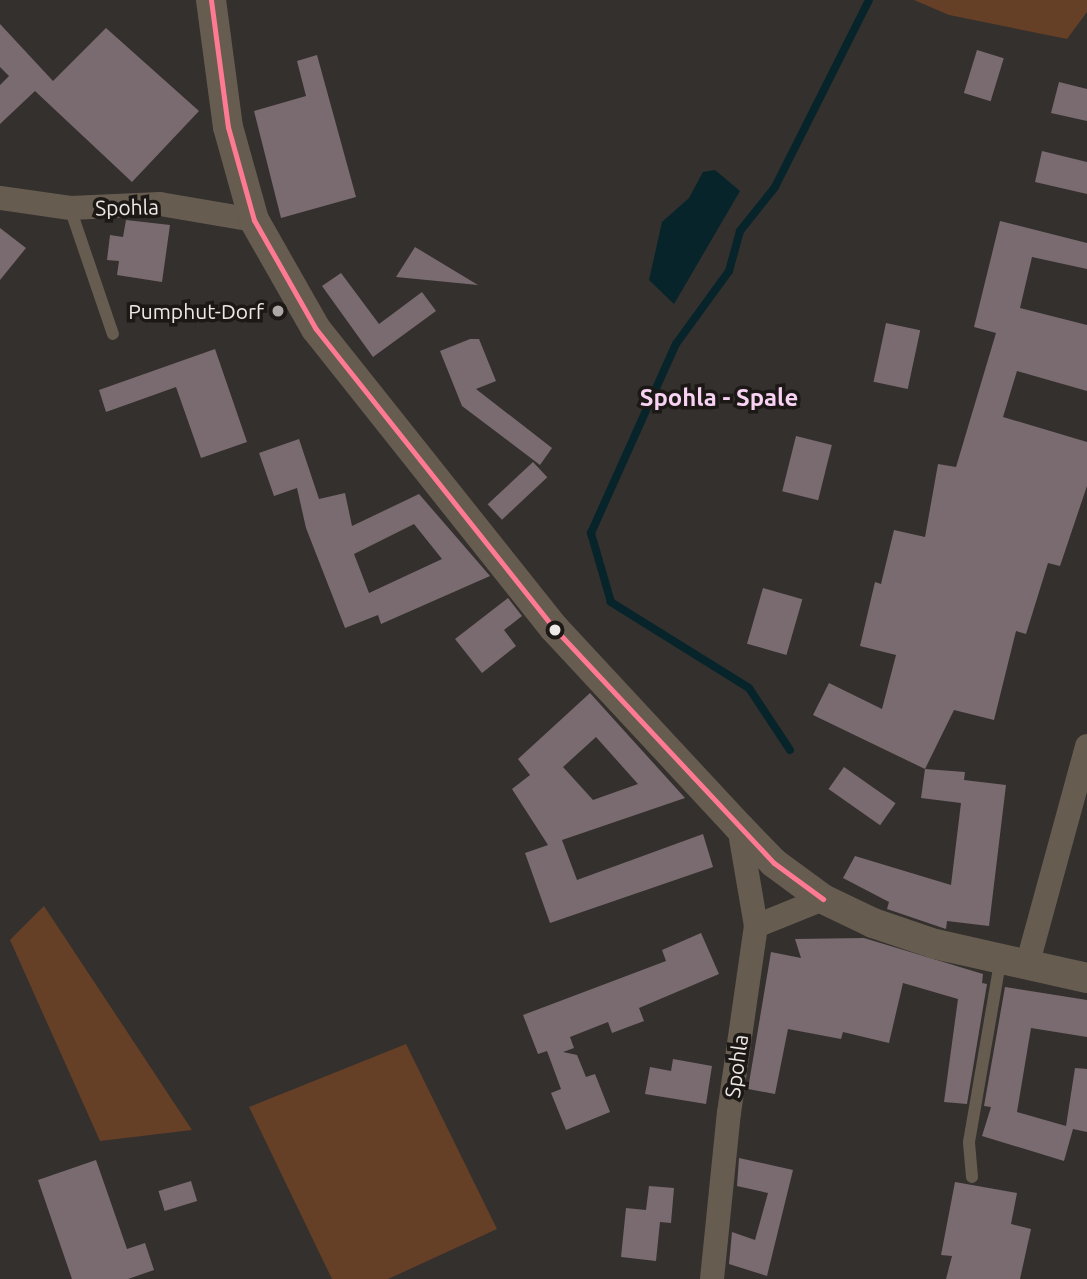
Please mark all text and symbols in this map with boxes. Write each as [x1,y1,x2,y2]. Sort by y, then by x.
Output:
street label: Spohla [95,194,159,220]
place label: Pumphut-Dorf [128,298,264,324]
marker: Pumphut-Dorf [270,303,286,319]
district label: Spohla - Spale [640,384,798,412]
unlabelled marker [548,623,562,637]
street label: Spohla [719,1033,753,1099]

